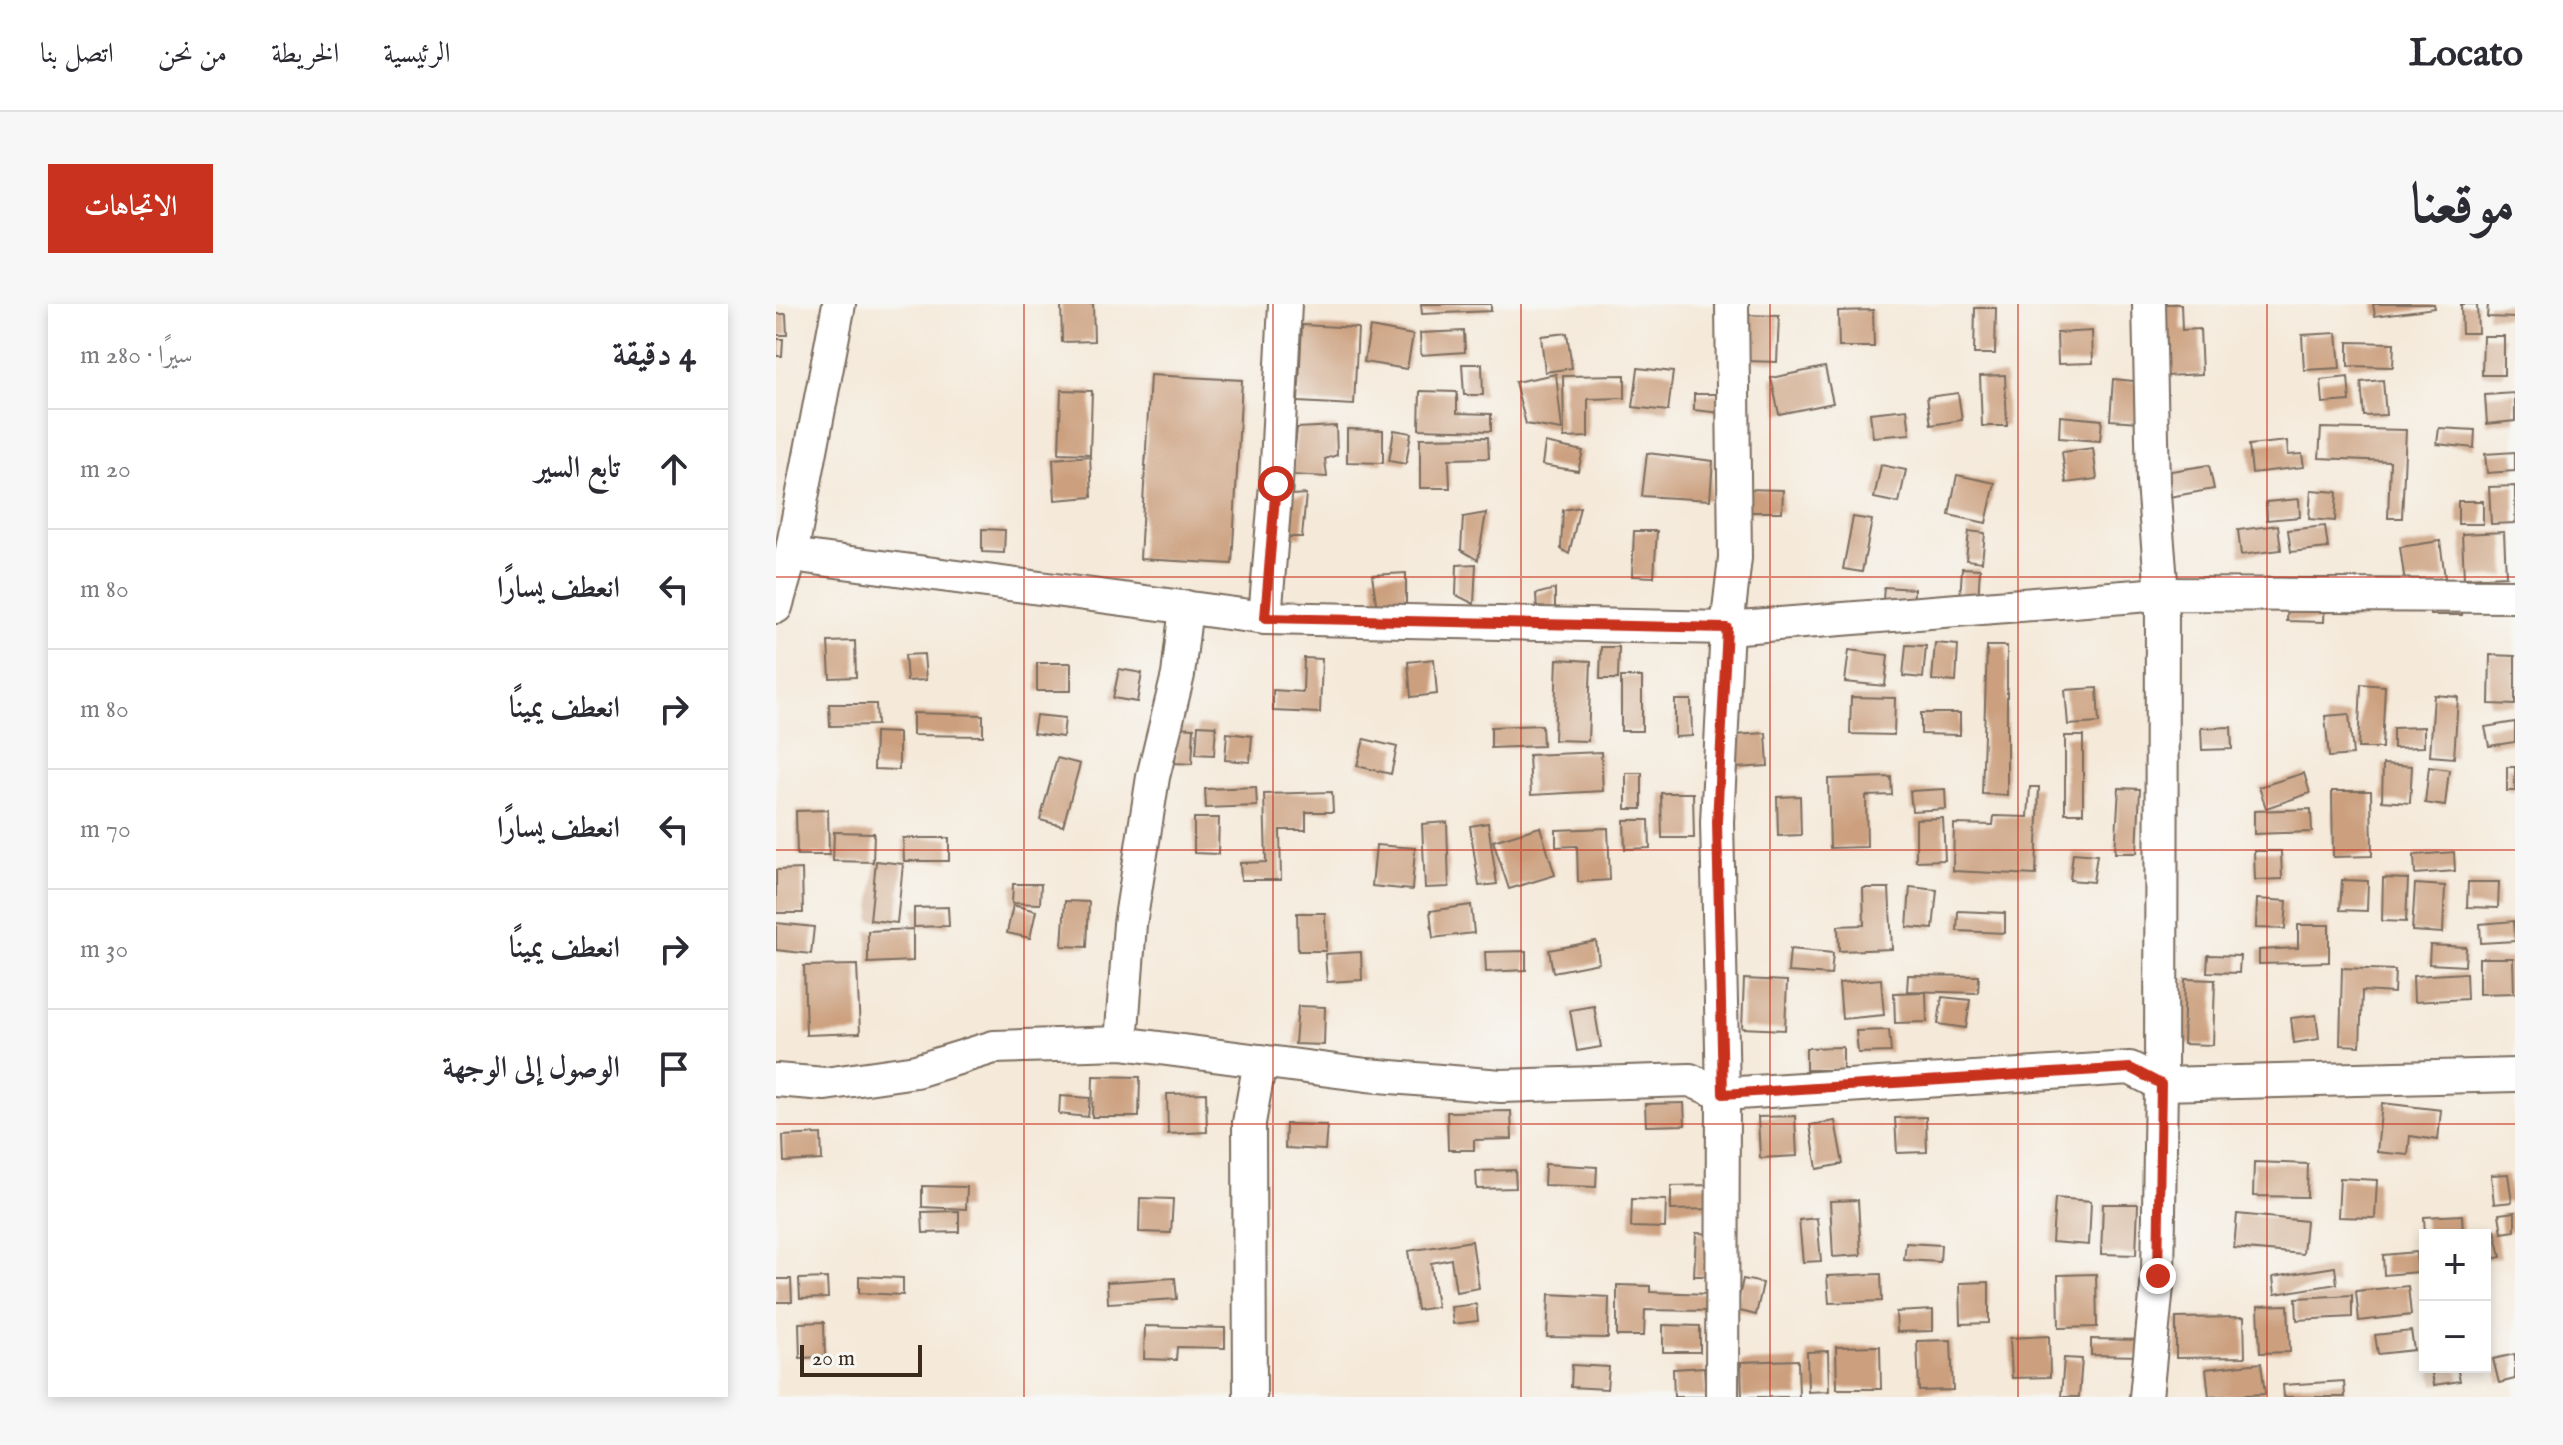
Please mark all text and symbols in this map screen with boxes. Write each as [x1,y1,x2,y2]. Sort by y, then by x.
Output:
text: Locato [2409,31,2523,79]
text: اتصل بنا [40,37,114,72]
text: من نحن [158,37,227,72]
text: الخريطة [271,37,339,72]
text: الرئيسية [383,37,451,72]
button: الاتجاهات [48,164,213,253]
text: موقعنا [2410,171,2515,242]
text: 4 دقيقة [613,333,696,376]
text: سيرًا · 280 m [80,339,193,372]
icon: ahead [652,447,696,491]
text: تابع السير [535,450,620,488]
text: 20 m [80,453,131,486]
route start [1258,466,1294,502]
icon: left [652,567,696,611]
text: انعطف يسارًا [497,570,620,608]
text: 80 m [80,573,129,606]
icon: right [652,687,696,731]
text: انعطف يمينًا [509,690,620,728]
text: 80 m [80,693,129,726]
icon: left [652,807,696,851]
text: انعطف يسارًا [497,810,620,848]
text: 70 m [80,813,131,846]
icon: right [652,927,696,971]
text: انعطف يمينًا [509,930,620,968]
text: 30 m [80,933,128,966]
icon: arrive [652,1047,696,1091]
text: الوصول إلى الوجهة [443,1050,620,1088]
map controls [2419,1229,2491,1373]
button: + [2419,1229,2491,1301]
route end [2140,1258,2176,1294]
button: − [2419,1301,2491,1373]
scale bar [800,1341,922,1377]
text: 20 m [812,1345,855,1373]

